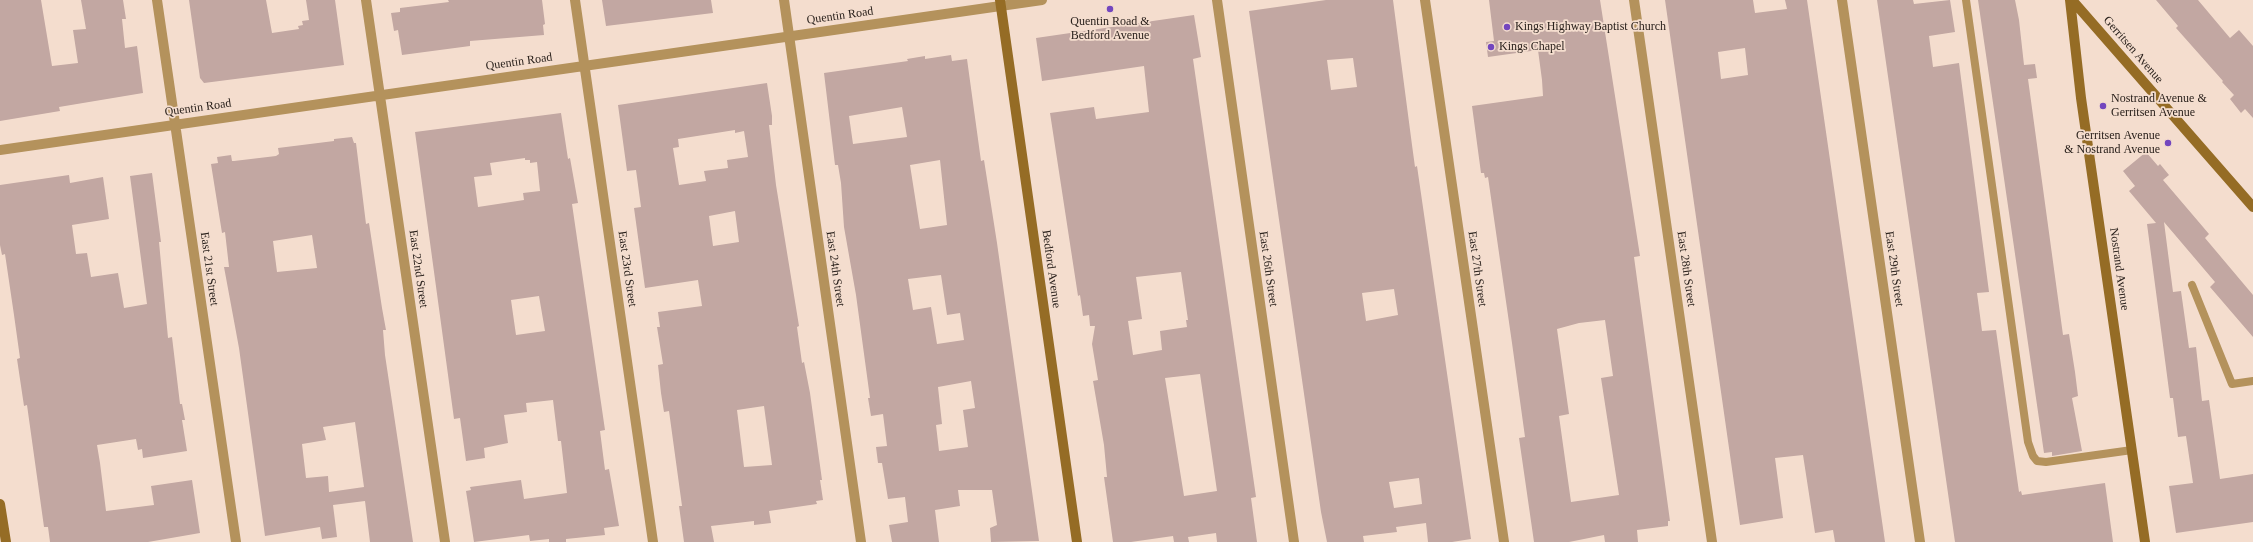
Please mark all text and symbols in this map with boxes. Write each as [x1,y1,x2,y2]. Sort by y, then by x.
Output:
street label: Quentin Road [806,4,874,28]
marker: Quentin Road & Bedford Avenue [1105,4,1115,14]
street label: Gerritsen Avenue [2100,14,2166,86]
place label: Quentin Road & Bedford Avenue [1070,15,1150,43]
place label: Kings Highway Baptist Church [1515,20,1666,34]
marker: Kings Highway Baptist Church [1502,22,1512,32]
place label: Kings Chapel [1499,40,1565,54]
marker: Kings Chapel [1486,42,1496,52]
street label: Quentin Road [485,50,553,74]
place label: Nostrand Avenue & Gerritsen Avenue [2111,92,2207,120]
street label: Quentin Road [164,96,232,120]
marker: Nostrand Avenue & Gerritsen Avenue [2098,101,2108,111]
place label: Gerritsen Avenue & Nostrand Avenue [2064,129,2160,157]
marker: Gerritsen Avenue & Nostrand Avenue [2163,138,2173,148]
street label: Nostrand Avenue [2106,227,2132,311]
street label: East 22nd Street [405,229,431,309]
street label: Bedford Avenue [1038,229,1064,309]
street label: East 23rd Street [615,230,639,308]
street label: East 24th Street [823,230,847,308]
street label: East 26th Street [1256,230,1280,308]
street label: East 27th Street [1465,230,1489,308]
street label: East 28th Street [1674,230,1698,308]
street label: East 29th Street [1882,230,1906,308]
street label: East 21st Street [197,231,221,307]

